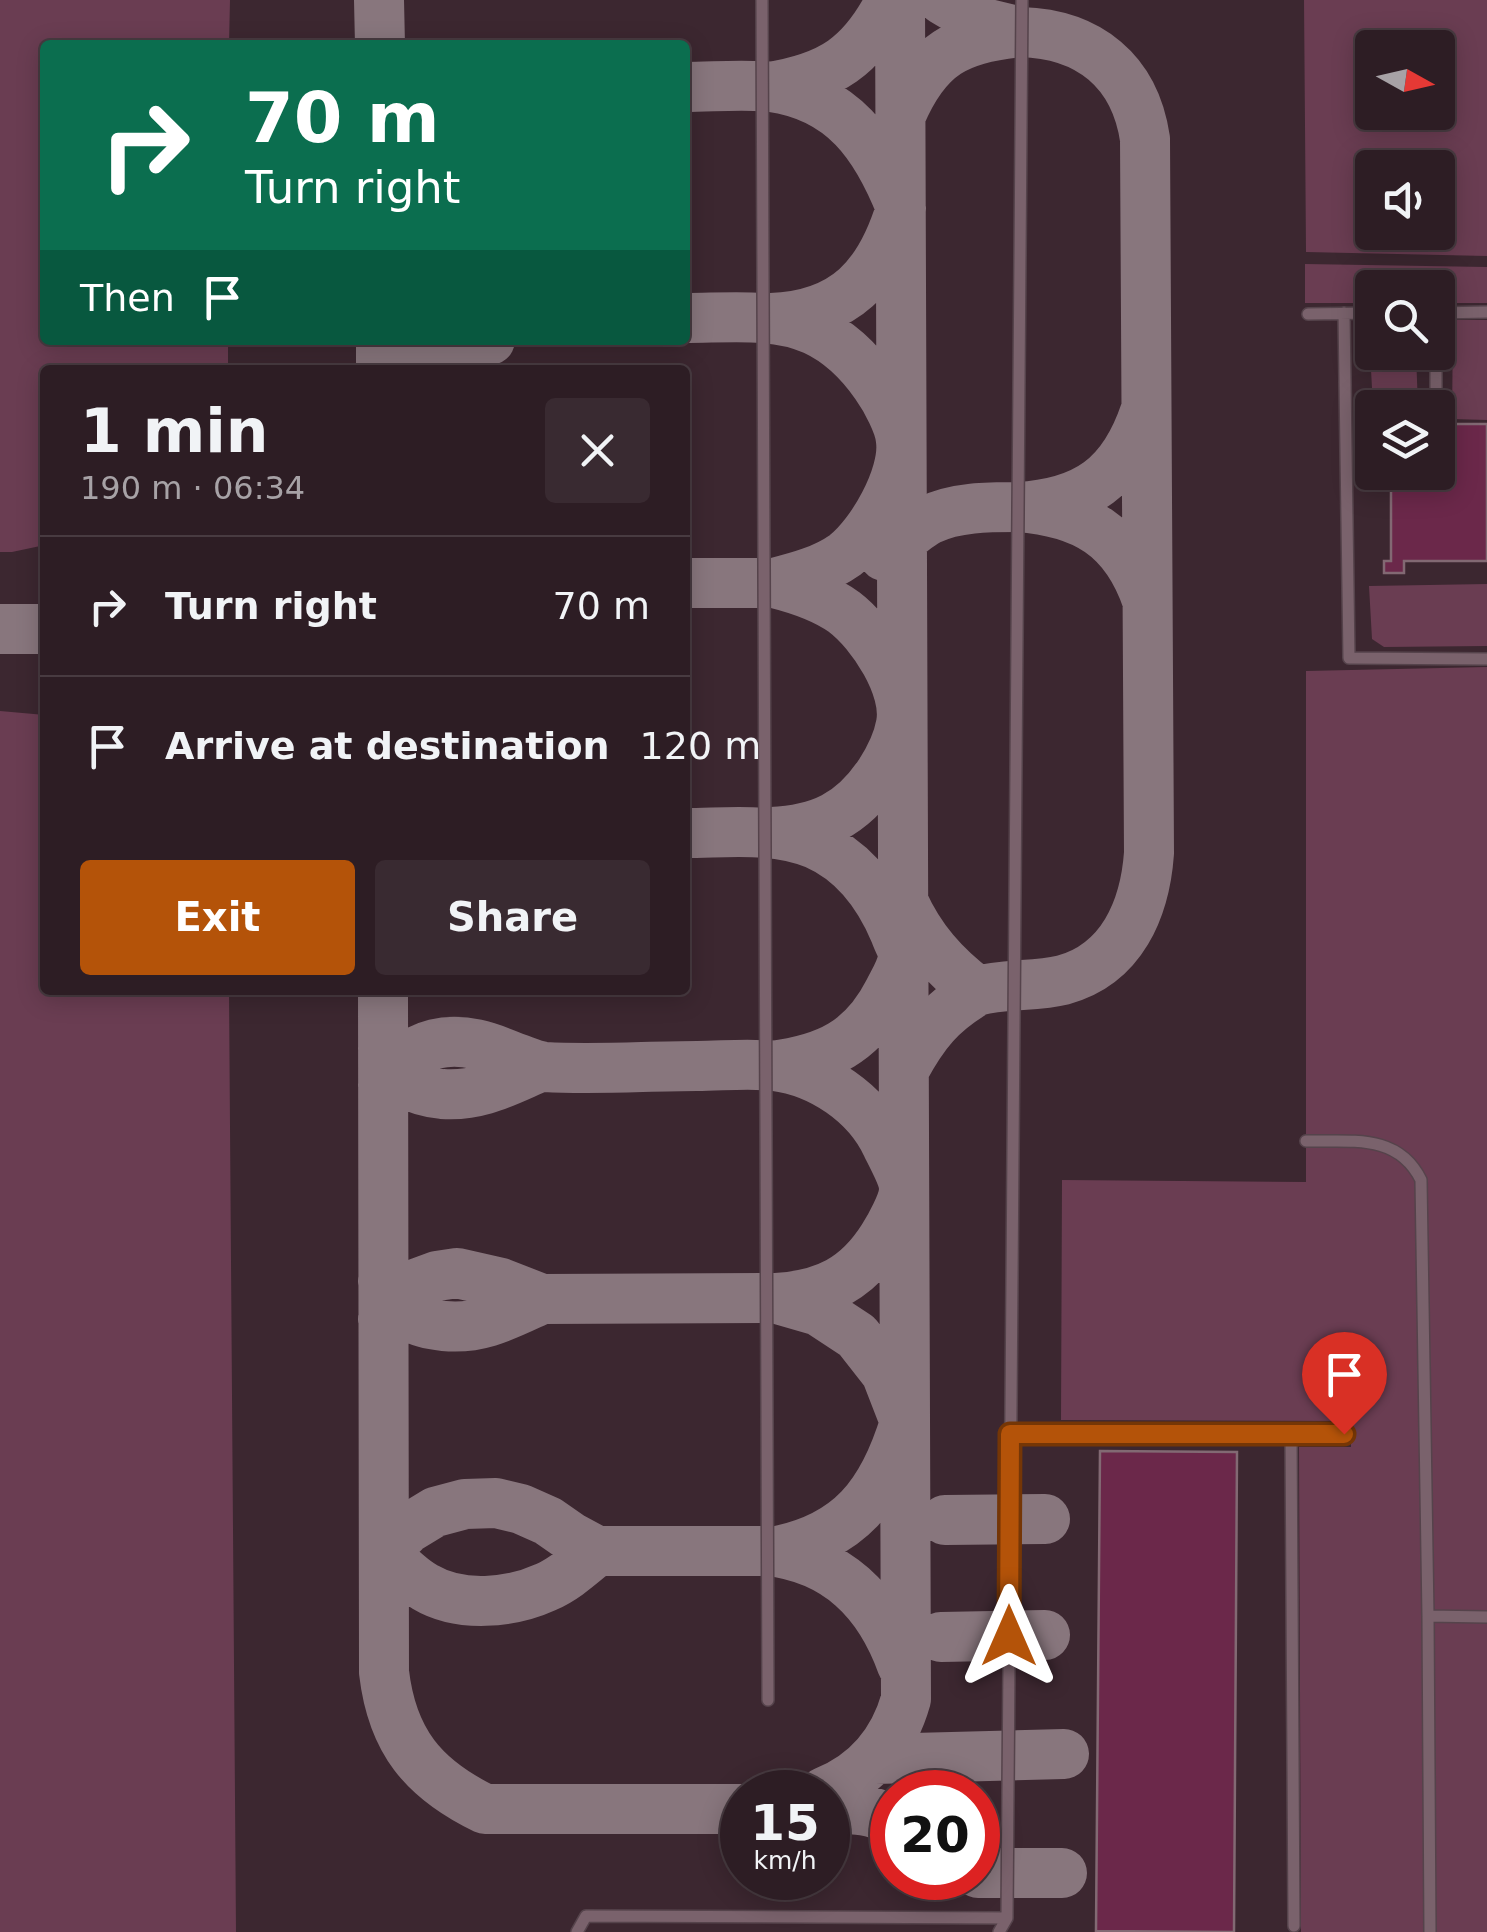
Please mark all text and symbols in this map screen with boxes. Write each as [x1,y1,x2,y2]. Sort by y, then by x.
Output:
north arrow [1355,30,1455,130]
map controls [1355,30,1455,490]
text: 70 m [245,77,440,159]
icon: right [80,80,210,210]
button: sound [1355,150,1455,250]
text: Turn right [245,161,460,214]
icon: arrive [195,270,250,325]
button: search [1355,270,1455,370]
text: Then [80,276,175,320]
button: layers [1355,390,1455,490]
text: 1 min [80,396,268,466]
button: close [545,398,650,503]
text: 190 m · 06:34 [80,469,305,507]
icon: right [80,579,135,634]
text: Turn right [165,584,377,628]
text: 70 m [553,584,650,628]
icon: arrive [80,719,135,774]
text: Arrive at destination [165,724,610,768]
text: 120 m [640,724,761,768]
button: Exit [80,860,355,975]
button: Share [375,860,650,975]
pin [1302,1332,1387,1435]
icon: arrive [1317,1347,1372,1402]
position arrow [957,1584,1061,1688]
speed limit sign: 20 [870,1770,1000,1900]
text: 15 [750,1794,820,1852]
text: km/h [753,1846,817,1875]

